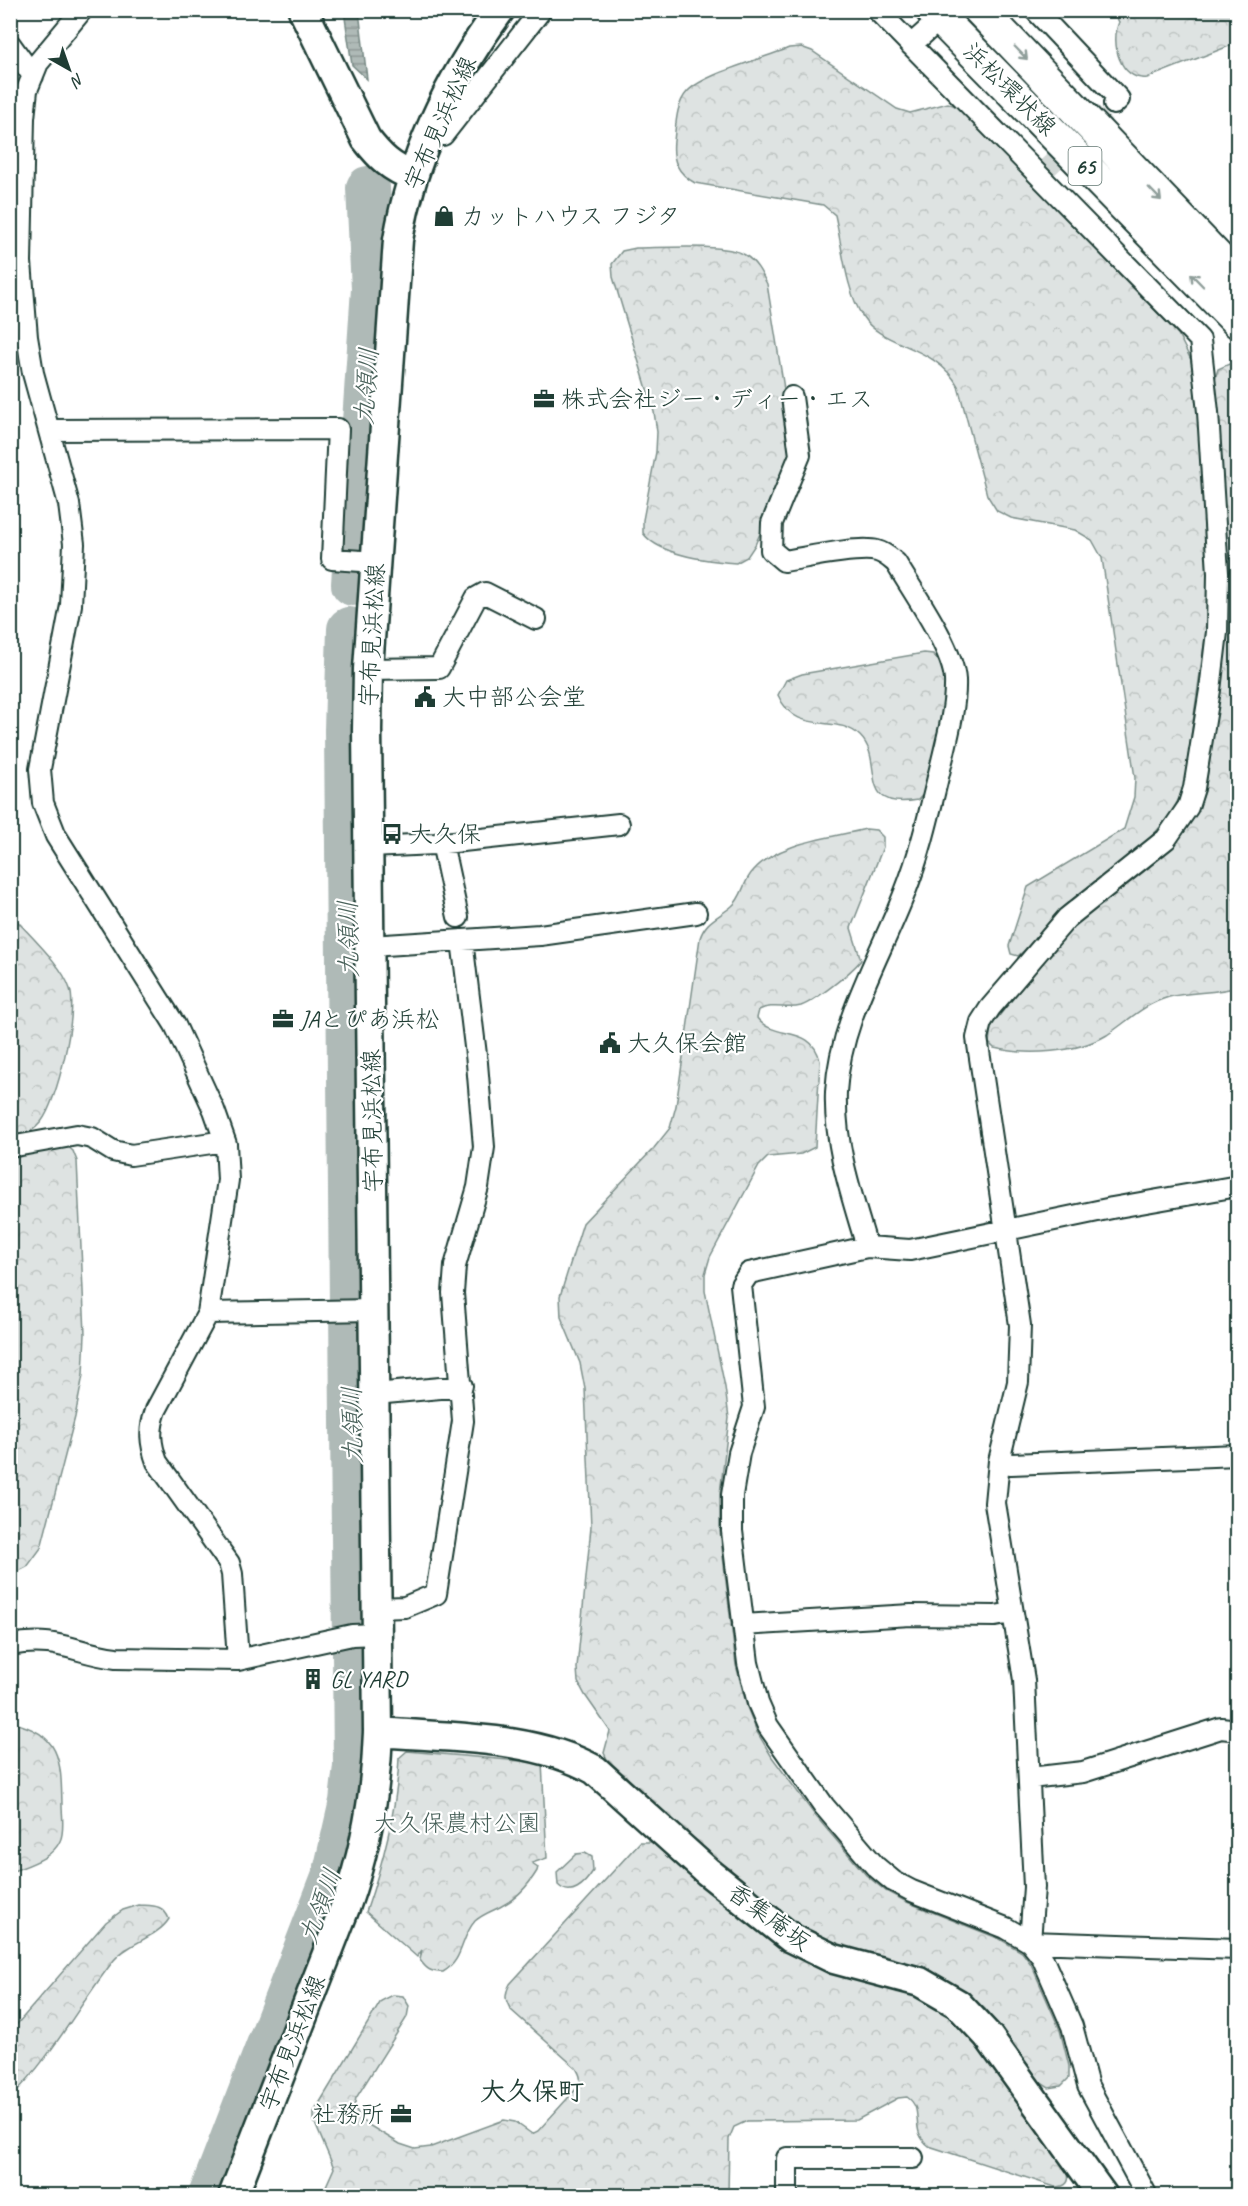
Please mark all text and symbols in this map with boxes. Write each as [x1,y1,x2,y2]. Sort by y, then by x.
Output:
street label: 浜松環状線 [957,36,1063,142]
north arrow [39,39,99,99]
one-way arrow [1013,45,1028,60]
street label: 宇布見浜松線 [397,51,483,195]
text: N [65,69,88,93]
road number: 65 [1068,147,1102,185]
one-way arrow [1148,186,1163,201]
place label: カットハウス フジタ [461,201,680,231]
shop icon: カットハウス フジタ [432,204,456,228]
one-way arrow [1190,273,1204,288]
water label: 九領川 [347,346,386,426]
place label: 株式会社ジー・ディー・エス [561,384,873,414]
office icon: 株式会社ジー・ディー・エス [532,387,556,411]
street label: 宇布見浜松線 [353,562,391,708]
place label: 大中部公会堂 [442,682,586,712]
public building icon: 大中部公会堂 [413,685,437,709]
place label: 大久保 [409,819,481,849]
bus stop icon: 大久保 [380,822,404,846]
water label: 九領川 [331,900,366,978]
place label: JAとぴあ浜松 [299,1004,439,1034]
office icon: JAとぴあ浜松 [271,1007,295,1031]
place label: 大久保会館 [627,1028,747,1058]
public building icon: 大久保会館 [598,1031,622,1055]
street label: 宇布見浜松線 [356,1049,388,1193]
water label: 九領川 [335,1386,370,1464]
place label: GL YARD [330,1664,409,1694]
building icon: GL YARD [301,1667,325,1691]
park label: 大久保農村公園 [373,1808,541,1838]
water label: 九領川 [292,1864,349,1948]
street label: 香集庵坂 [721,1877,817,1957]
street label: 宇布見浜松線 [252,1970,332,2116]
district label: 大久保町 [480,2075,584,2108]
place label: 社務所 [312,2099,384,2129]
office icon: 社務所 [389,2102,413,2126]

